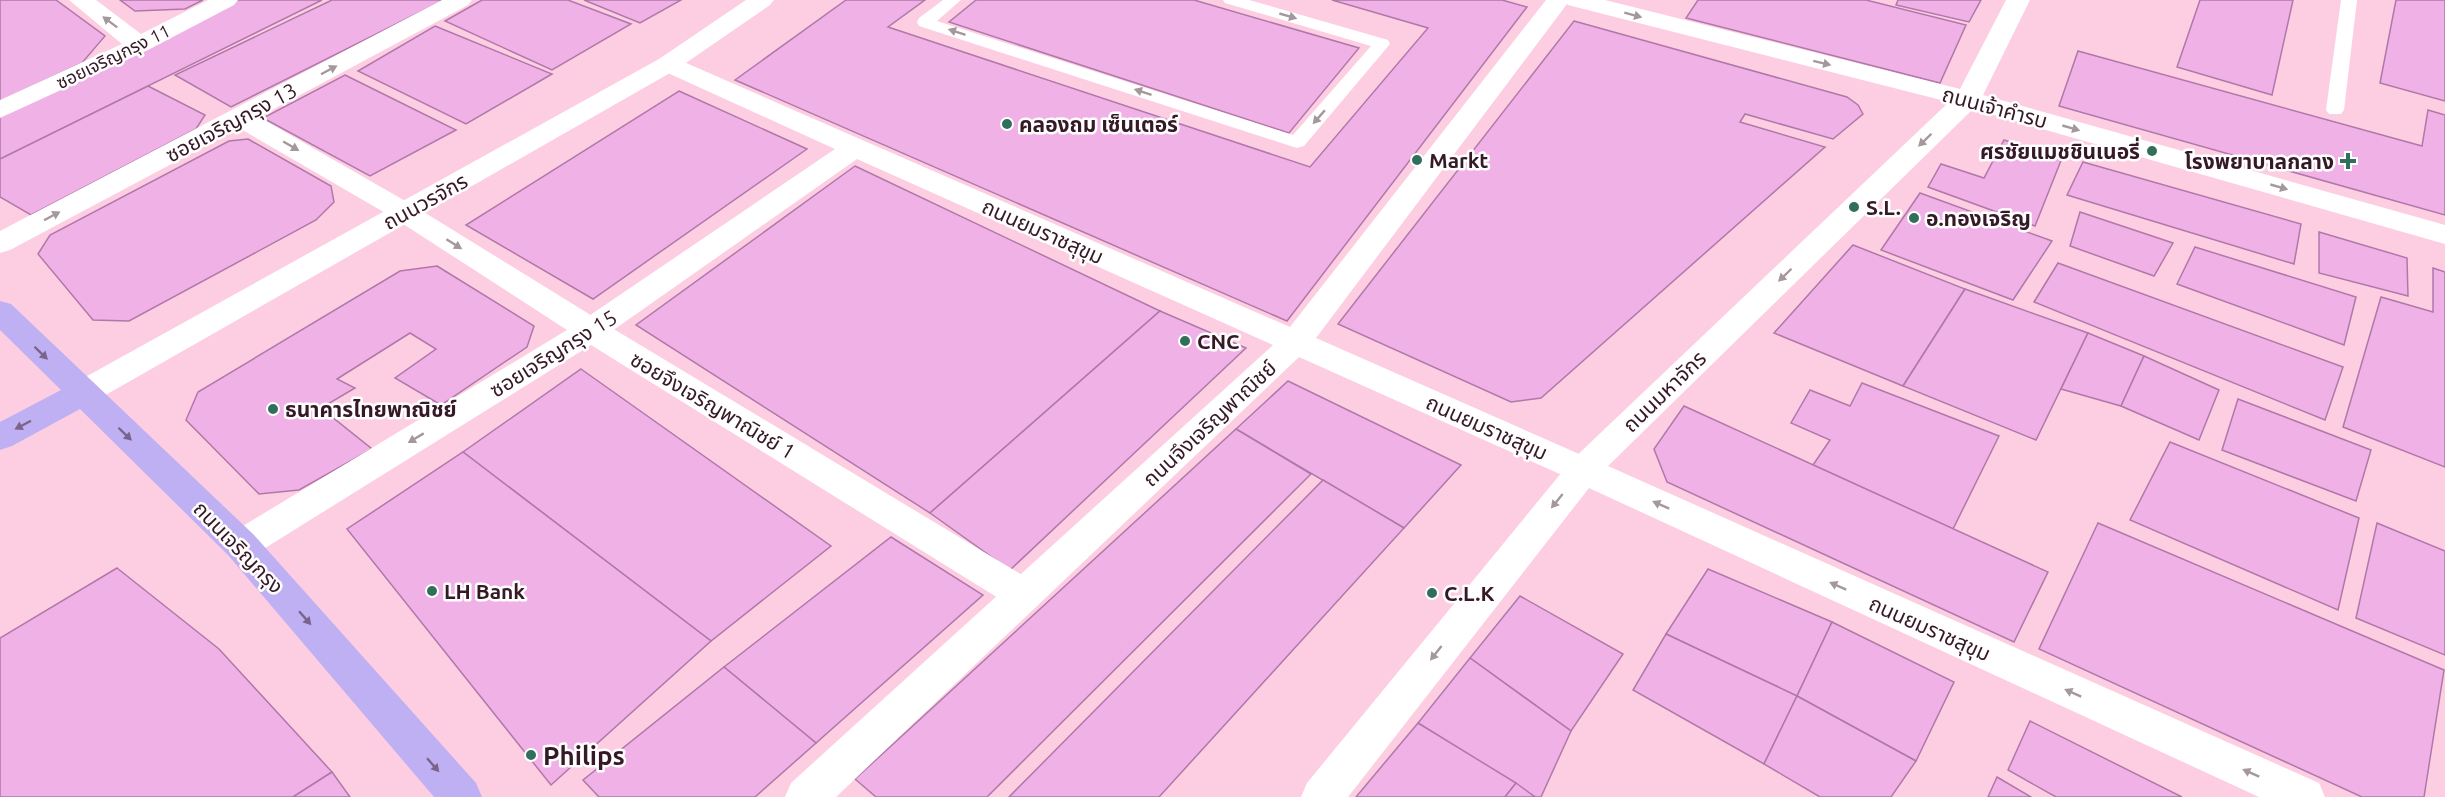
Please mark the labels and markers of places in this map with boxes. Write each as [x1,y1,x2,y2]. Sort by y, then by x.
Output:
place label: คลองถม เซ็นเตอร์ [1019,112,1178,136]
marker: คลองถม เซ็นเตอร์ [1000,117,1014,131]
place label: ศรชัยแมชชินเนอรี่ [1980,137,2140,163]
marker: ศรชัยแมชชินเนอรี่ [2145,144,2159,158]
place label: Markt [1429,148,1488,172]
place label: โรงพยาบาลกลาง [2185,149,2334,173]
marker: โรงพยาบาลกลาง [2339,152,2357,170]
marker: Markt [1410,153,1424,167]
place label: S.L. [1866,195,1901,219]
marker: S.L. [1847,200,1861,214]
place label: อ.ทองเจริญ [1926,206,2031,230]
marker: อ.ทองเจริญ [1907,211,1921,225]
place label: CNC [1197,329,1240,353]
marker: CNC [1178,334,1192,348]
place label: ธนาคารไทยพาณิชย์ [285,397,457,421]
marker: ธนาคารไทยพาณิชย์ [266,402,280,416]
place label: LH Bank [444,579,525,603]
place label: C.L.K [1444,581,1495,605]
marker: LH Bank [425,584,439,598]
marker: C.L.K [1425,586,1439,600]
place label: Philips [543,741,625,770]
marker: Philips [524,748,538,762]

